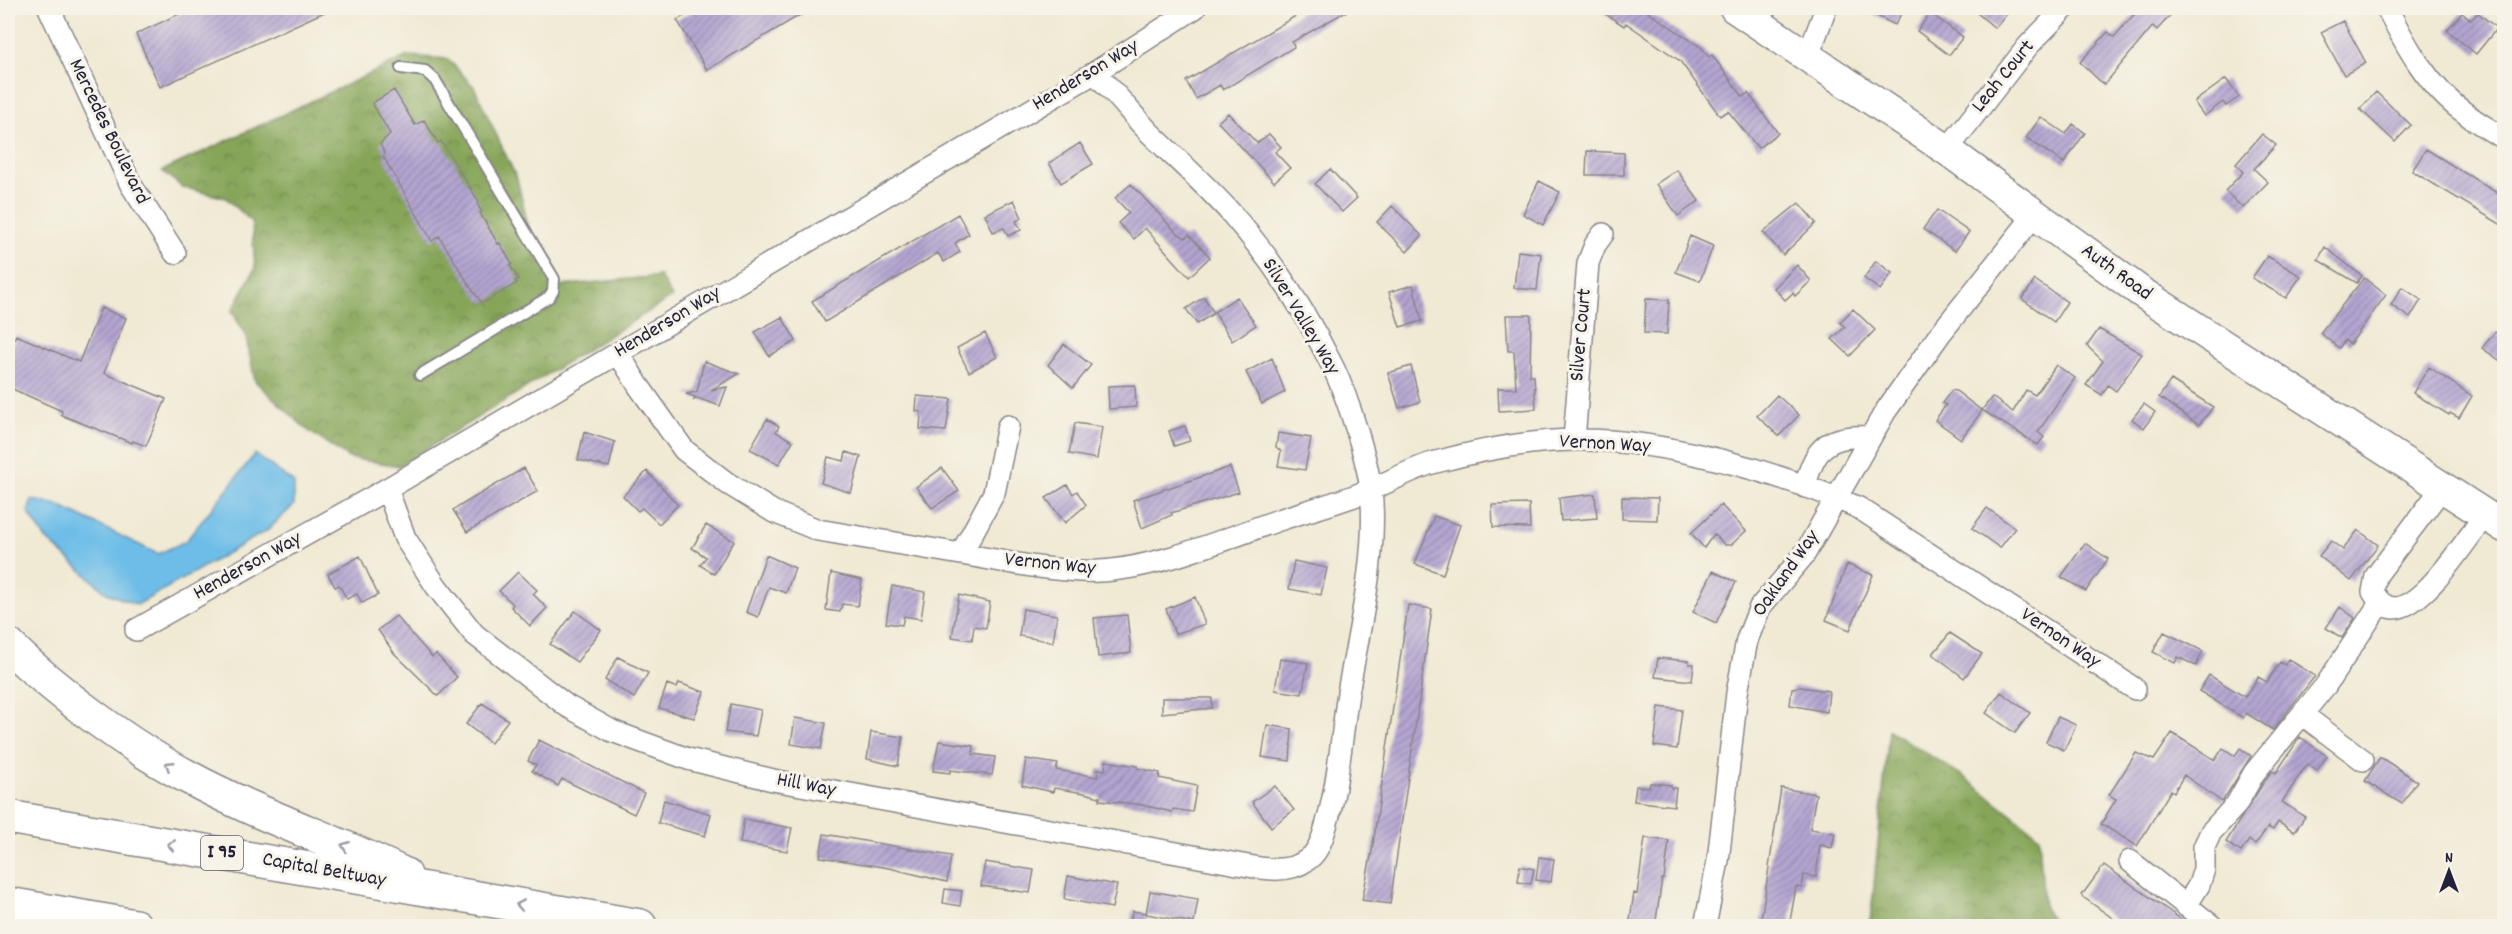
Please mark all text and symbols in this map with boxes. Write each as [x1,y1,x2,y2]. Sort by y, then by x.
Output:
street label: Henderson Way [1027,32,1145,120]
street label: Leah Court [1965,34,2043,120]
street label: Mercedes Boulevard [60,54,156,210]
street label: Auth Road [2074,237,2158,309]
street label: Silver Valley Way [1253,253,1347,382]
street label: Henderson Way [609,279,727,367]
street label: Silver Court [1563,287,1601,383]
street label: Vernon Way [1559,428,1652,462]
street label: Oakland Way [1746,524,1828,624]
street label: Henderson Way [188,525,308,609]
street label: Vernon Way [1003,545,1097,585]
street label: Vernon Way [2014,601,2107,677]
one-way arrow [164,761,175,772]
street label: Hill Way [774,766,839,807]
road number: I 95 [201,836,243,870]
one-way arrow [167,839,177,852]
one-way arrow [341,841,351,854]
north arrow [2419,841,2479,901]
street label: Capital Beltway [260,845,389,897]
text: N [2445,847,2453,870]
one-way arrow [515,899,525,912]

